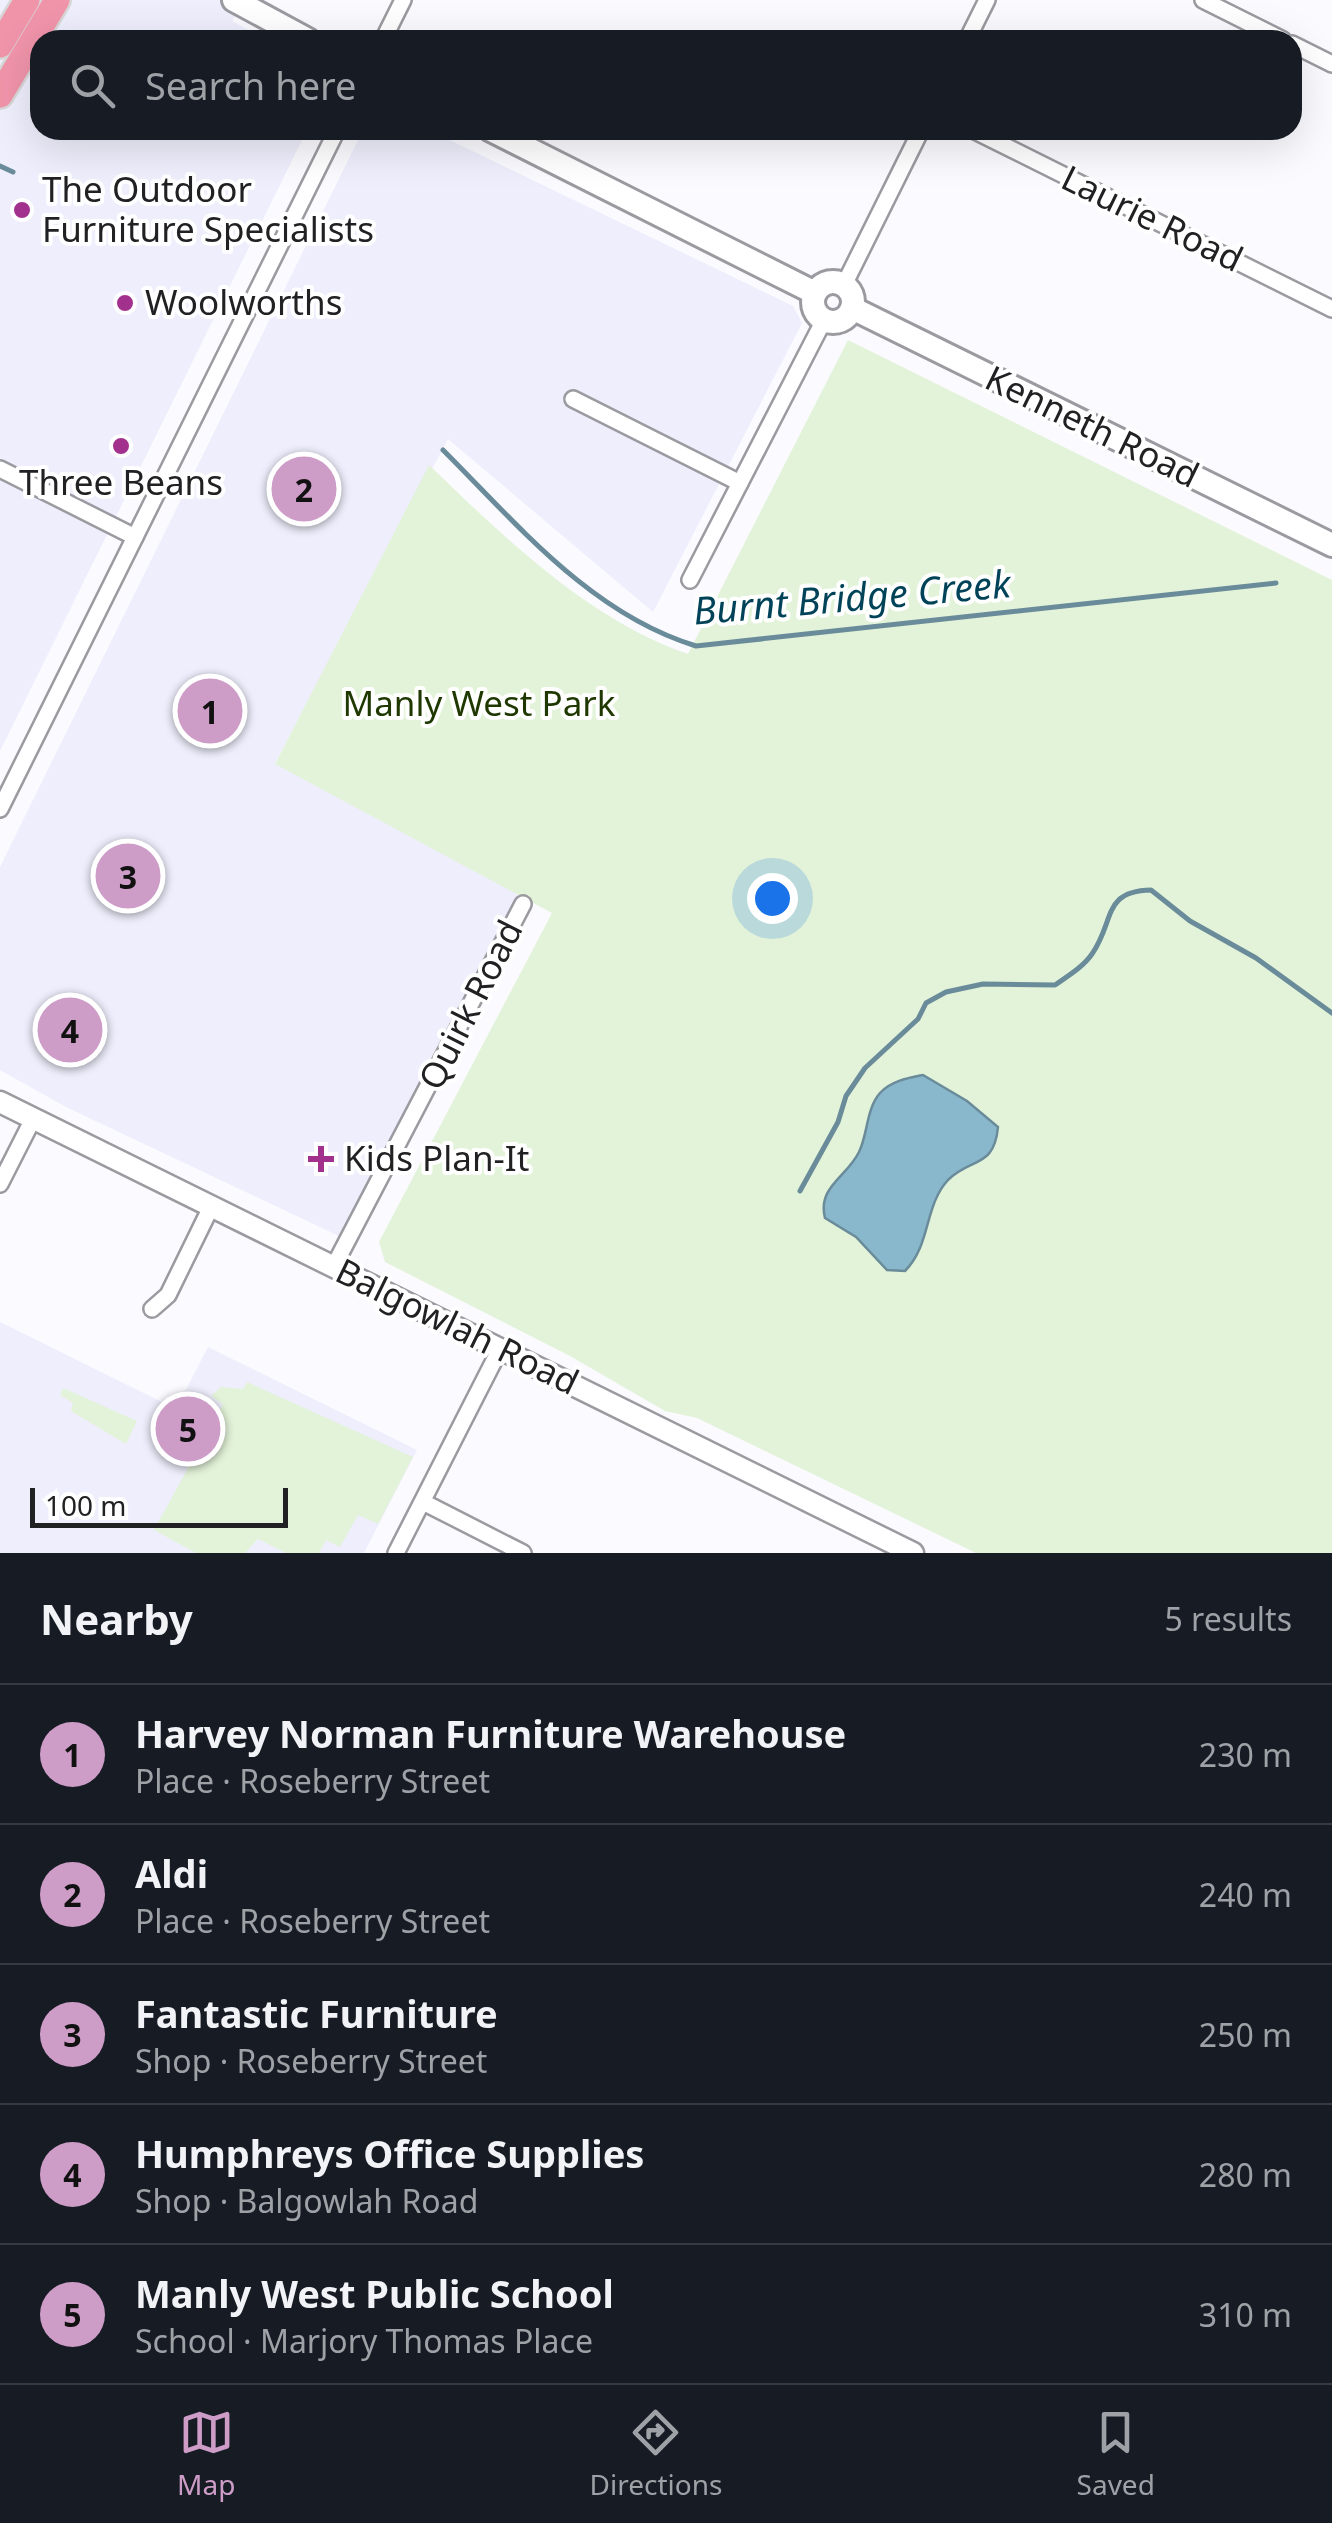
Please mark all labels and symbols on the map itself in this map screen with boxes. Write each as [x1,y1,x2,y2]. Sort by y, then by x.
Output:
street label: Laurie Road [1054,154,1251,282]
place label: The Outdoor Furniture Specialists [42,165,374,252]
marker: The Outdoor Furniture Specialists [11,199,33,221]
place label: Woolworths [145,278,342,325]
marker: Woolworths [114,292,136,314]
street label: Kenneth Road [978,354,1207,498]
marker: Three Beans [110,435,132,457]
pin: 2 [272,452,336,526]
place label: Three Beans [19,458,223,505]
water label: Burnt Bridge Creek [691,556,1014,636]
pin: 1 [178,674,242,748]
park label: Manly West Park [342,679,616,726]
pin: 3 [96,838,160,914]
your location [747,873,798,924]
street label: Quirk Road [407,912,532,1097]
pin: 4 [38,992,102,1068]
place label: Kids Plan-It [344,1134,529,1181]
marker: Kids Plan-It [308,1146,334,1172]
street label: Balgowlah Road [329,1247,587,1405]
pin: 5 [156,1392,220,1466]
scale bar [30,1483,288,1528]

